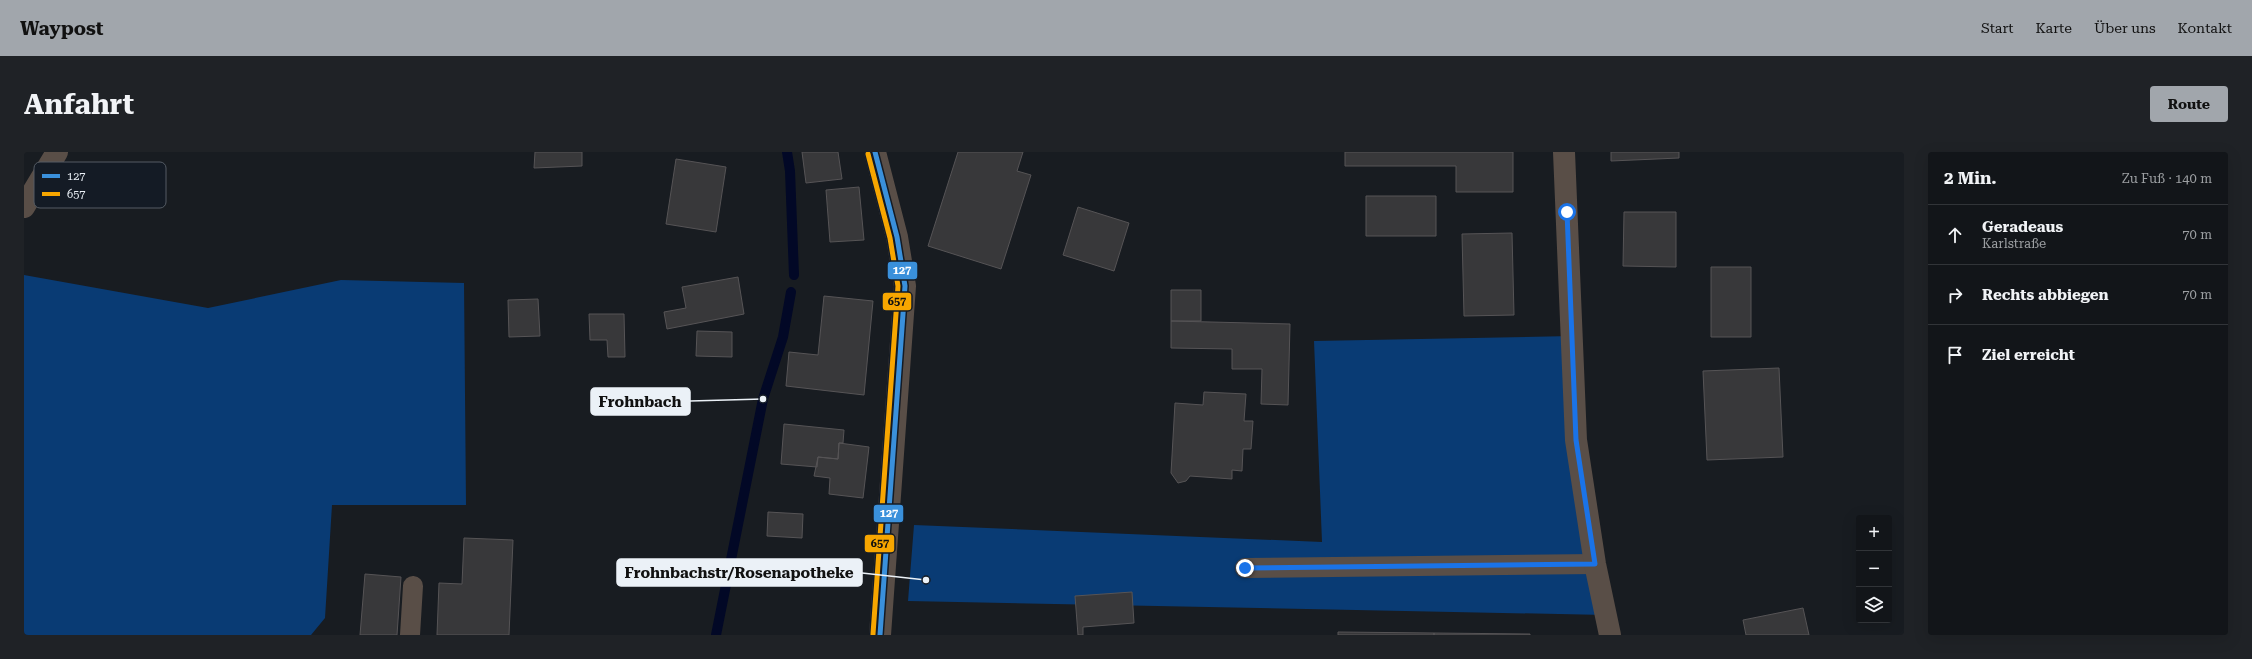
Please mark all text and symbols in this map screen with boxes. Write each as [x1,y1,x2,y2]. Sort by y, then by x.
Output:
text: Waypost [20,17,103,40]
text: Start [1981,20,2014,36]
text: Karte [2036,20,2072,36]
text: Über uns [2094,20,2156,36]
text: Kontakt [2178,20,2232,36]
button: Route [2150,86,2228,122]
text: Anfahrt [24,88,134,121]
legend [34,162,166,208]
text: 2 Min. [1944,168,1997,188]
text: 127 [67,170,85,183]
text: Zu Fuß · 140 m [2122,171,2212,186]
text: 657 [67,188,85,201]
route start [1558,203,1576,221]
text: Geradeaus [1982,218,2063,236]
icon: ahead [1944,224,1966,246]
text: 70 m [2182,227,2212,242]
text: Karlstraße [1982,236,2046,251]
line badge: 127 [887,261,918,280]
text: 127 [893,264,911,277]
icon: right [1944,284,1966,306]
text: Rechts abbiegen [1982,286,2109,304]
text: 70 m [2182,287,2212,302]
line badge: 657 [882,292,912,311]
text: 657 [888,295,906,308]
icon: arrive [1944,344,1966,366]
text: Ziel erreicht [1982,346,2075,364]
callout: Frohnbach [591,388,690,415]
text: Frohnbach [598,393,682,411]
line badge: 127 [873,504,904,523]
text: 127 [880,507,898,520]
map controls [1856,515,1892,623]
button: + [1856,515,1892,551]
line badge: 657 [864,534,895,553]
text: 657 [871,537,889,550]
button: − [1856,551,1892,587]
callout: Frohnbachstr/Rosenapotheke [617,559,862,586]
route end [1236,559,1254,577]
text: Frohnbachstr/Rosenapotheke [624,564,854,582]
button: layers [1856,587,1892,623]

